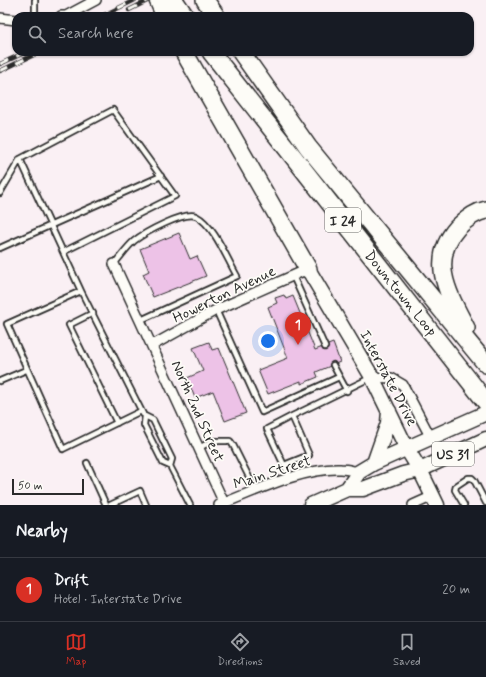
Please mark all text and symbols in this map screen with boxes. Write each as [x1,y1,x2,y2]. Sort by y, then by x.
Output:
search box [12,12,474,56]
icon: search [26,23,48,45]
text: Search here [58,24,134,44]
road number: I 24 [325,208,361,232]
street label: Downtown Loop [359,246,441,341]
street label: Howerton Avenue [170,261,279,328]
pin: 1 [285,312,311,345]
street label: Interstate Drive [354,327,422,430]
your location [258,331,278,351]
street label: North 2nd Street [166,358,228,465]
road number: US 31 [432,442,474,466]
street label: Main Street [231,451,314,495]
scale bar [12,477,84,496]
text: 50 m [18,479,43,493]
text: Nearby [16,520,68,542]
text: Drift [54,571,89,591]
text: 1 [26,581,32,598]
text: 20 m [442,581,470,598]
text: Hotel · Interstate Drive [54,591,182,608]
tab: Map [65,631,87,669]
tab: Directions [217,631,263,669]
tab: Saved [393,631,421,669]

